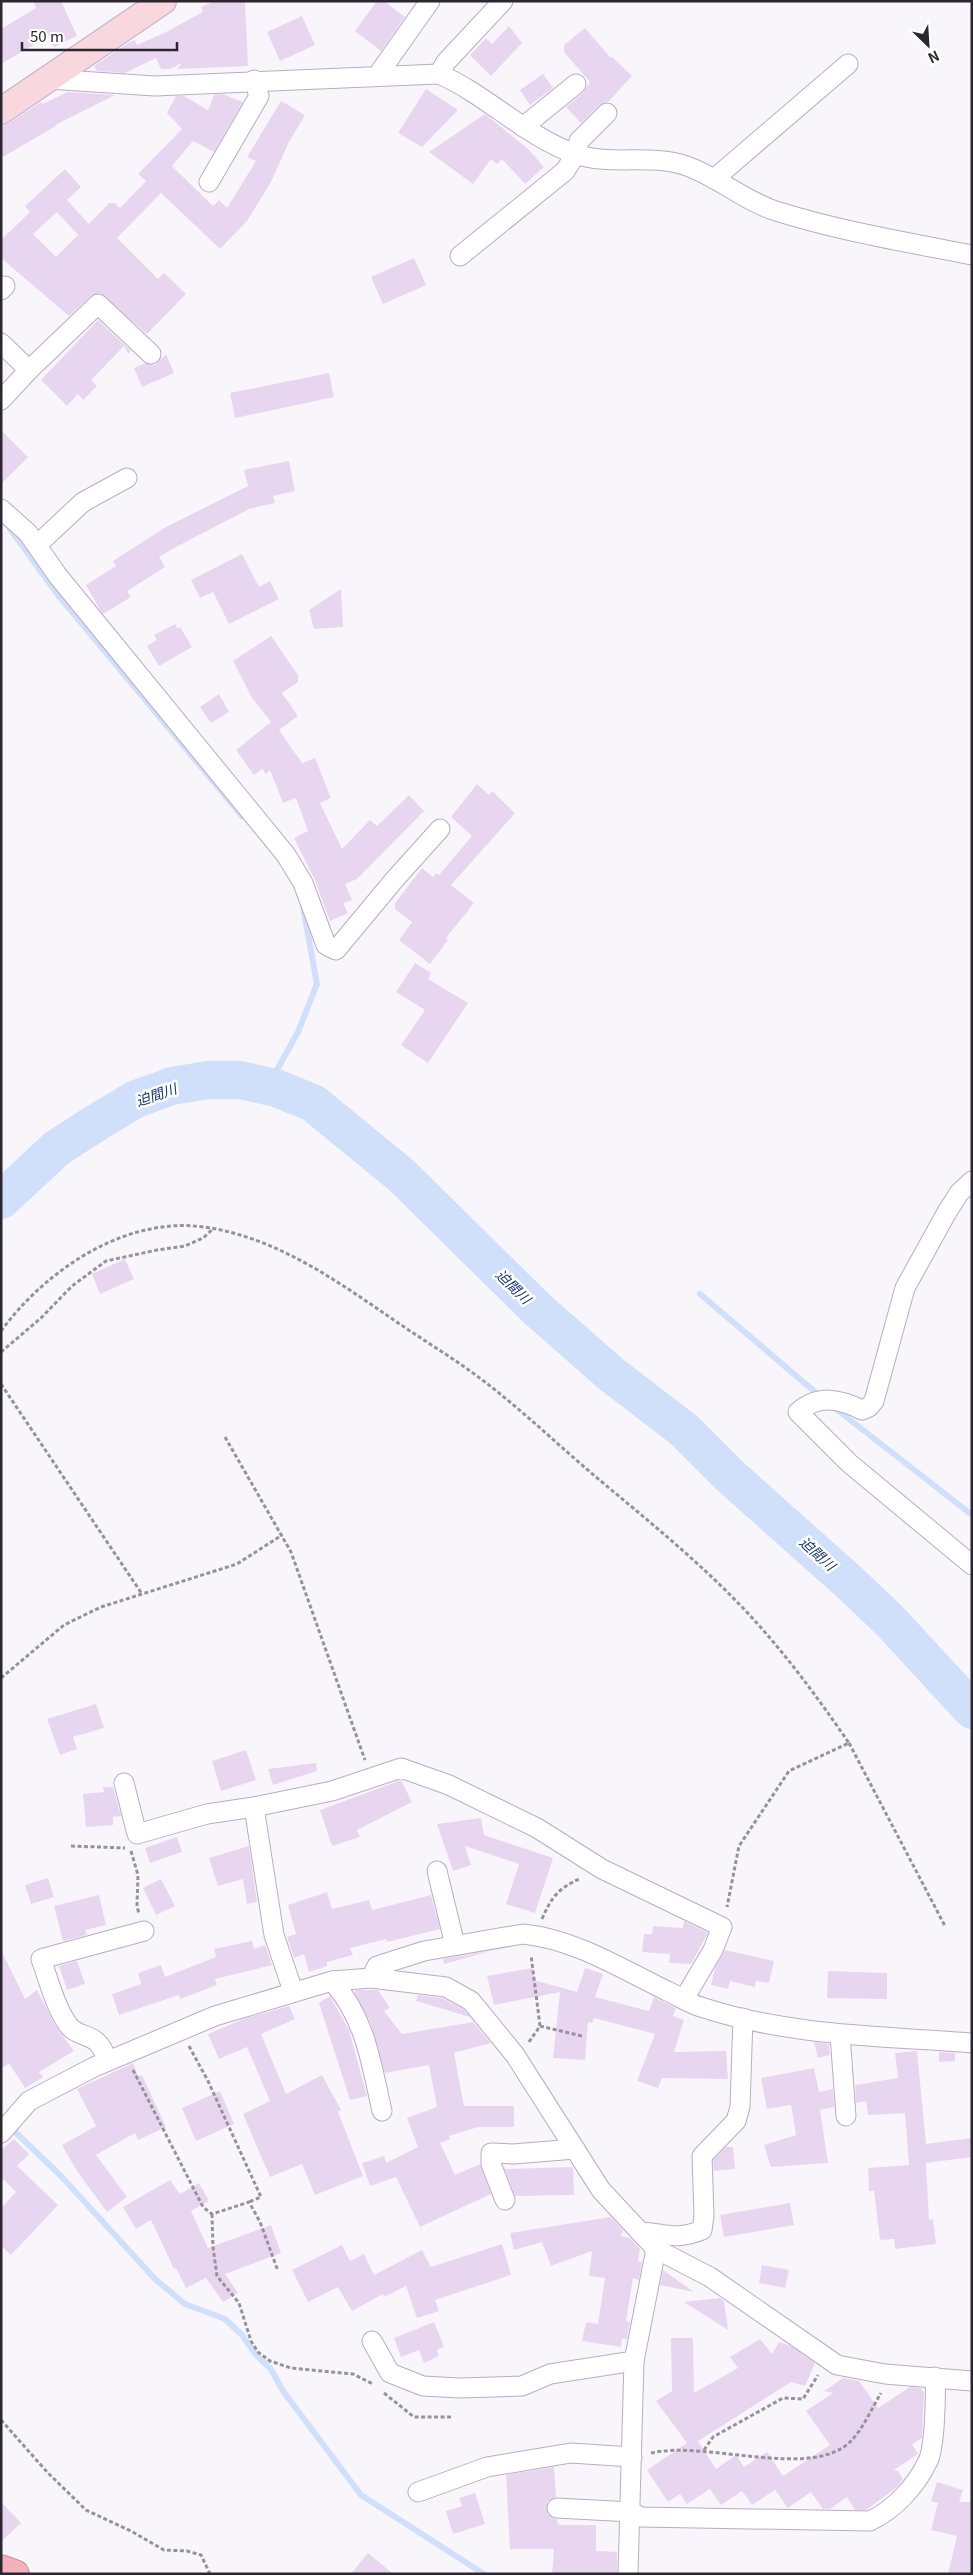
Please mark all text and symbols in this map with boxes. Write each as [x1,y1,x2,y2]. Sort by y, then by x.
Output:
scale bar [22,20,178,52]
north arrow [903,20,953,70]
text: 50 m [30,25,64,46]
text: N [925,46,943,69]
water label: 迫間川 [133,1077,181,1110]
water label: 迫間川 [492,1264,537,1309]
water label: 迫間川 [796,1532,842,1576]

